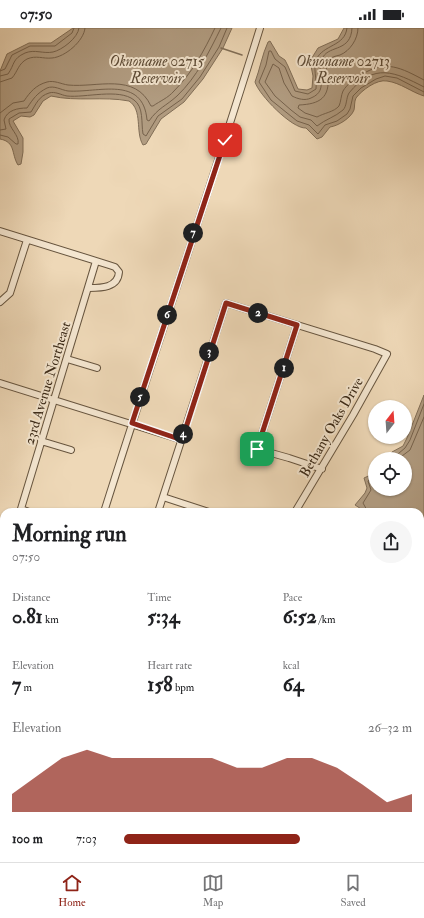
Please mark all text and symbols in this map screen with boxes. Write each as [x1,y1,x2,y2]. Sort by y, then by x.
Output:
text: 07:50 [20,5,52,24]
water label: Oknoname 02715 Reservoir [110,52,205,88]
water label: Oknoname 02713 Reservoir [296,52,390,88]
pin [208,123,242,157]
icon: check [214,129,236,151]
pin: 7 [183,223,203,243]
text: 7 [190,226,196,239]
pin: 2 [248,303,268,323]
pin: 6 [157,305,177,325]
text: 2 [255,306,261,319]
text: 6 [164,308,170,321]
street label: 23rd Avenue Northeast [21,319,74,447]
pin: 3 [199,342,219,362]
text: 3 [207,345,211,358]
pin: 1 [274,358,294,378]
text: 1 [282,361,286,374]
street label: Bethany Oaks Drive [296,374,368,481]
pin: 5 [130,387,150,407]
text: 5 [138,390,142,403]
north arrow [368,400,412,444]
map controls [368,400,412,496]
pin: 4 [173,424,193,444]
text: 4 [180,427,186,440]
pin [240,432,274,466]
icon: arrive [246,438,268,460]
button: locate [368,452,412,496]
text: Morning run [12,520,127,548]
button: share [370,521,412,563]
text: 07:50 [12,549,40,565]
text: Distance [12,591,50,604]
text: Time [147,591,171,604]
text: Pace [283,591,302,604]
text: 0.81 [12,604,43,629]
text: 5:34 [147,604,179,629]
text: 6:52 [283,604,317,629]
text: km [43,613,59,626]
text: /km [317,613,336,626]
text: Elevation [12,659,54,672]
text: Heart rate [147,659,192,672]
text: kcal [283,659,300,672]
text: 7 [12,672,21,697]
text: 158 [147,672,173,697]
text: 64 [283,672,304,697]
text: m [21,681,32,694]
text: bpm [173,681,194,694]
text: Elevation [12,720,62,736]
text: 26–32 m [368,720,412,736]
text: 100 m [12,831,43,847]
text: 7:03 [76,831,97,847]
tab: Home [58,872,86,909]
tab: Map [202,872,224,909]
tab: Saved [341,872,366,909]

